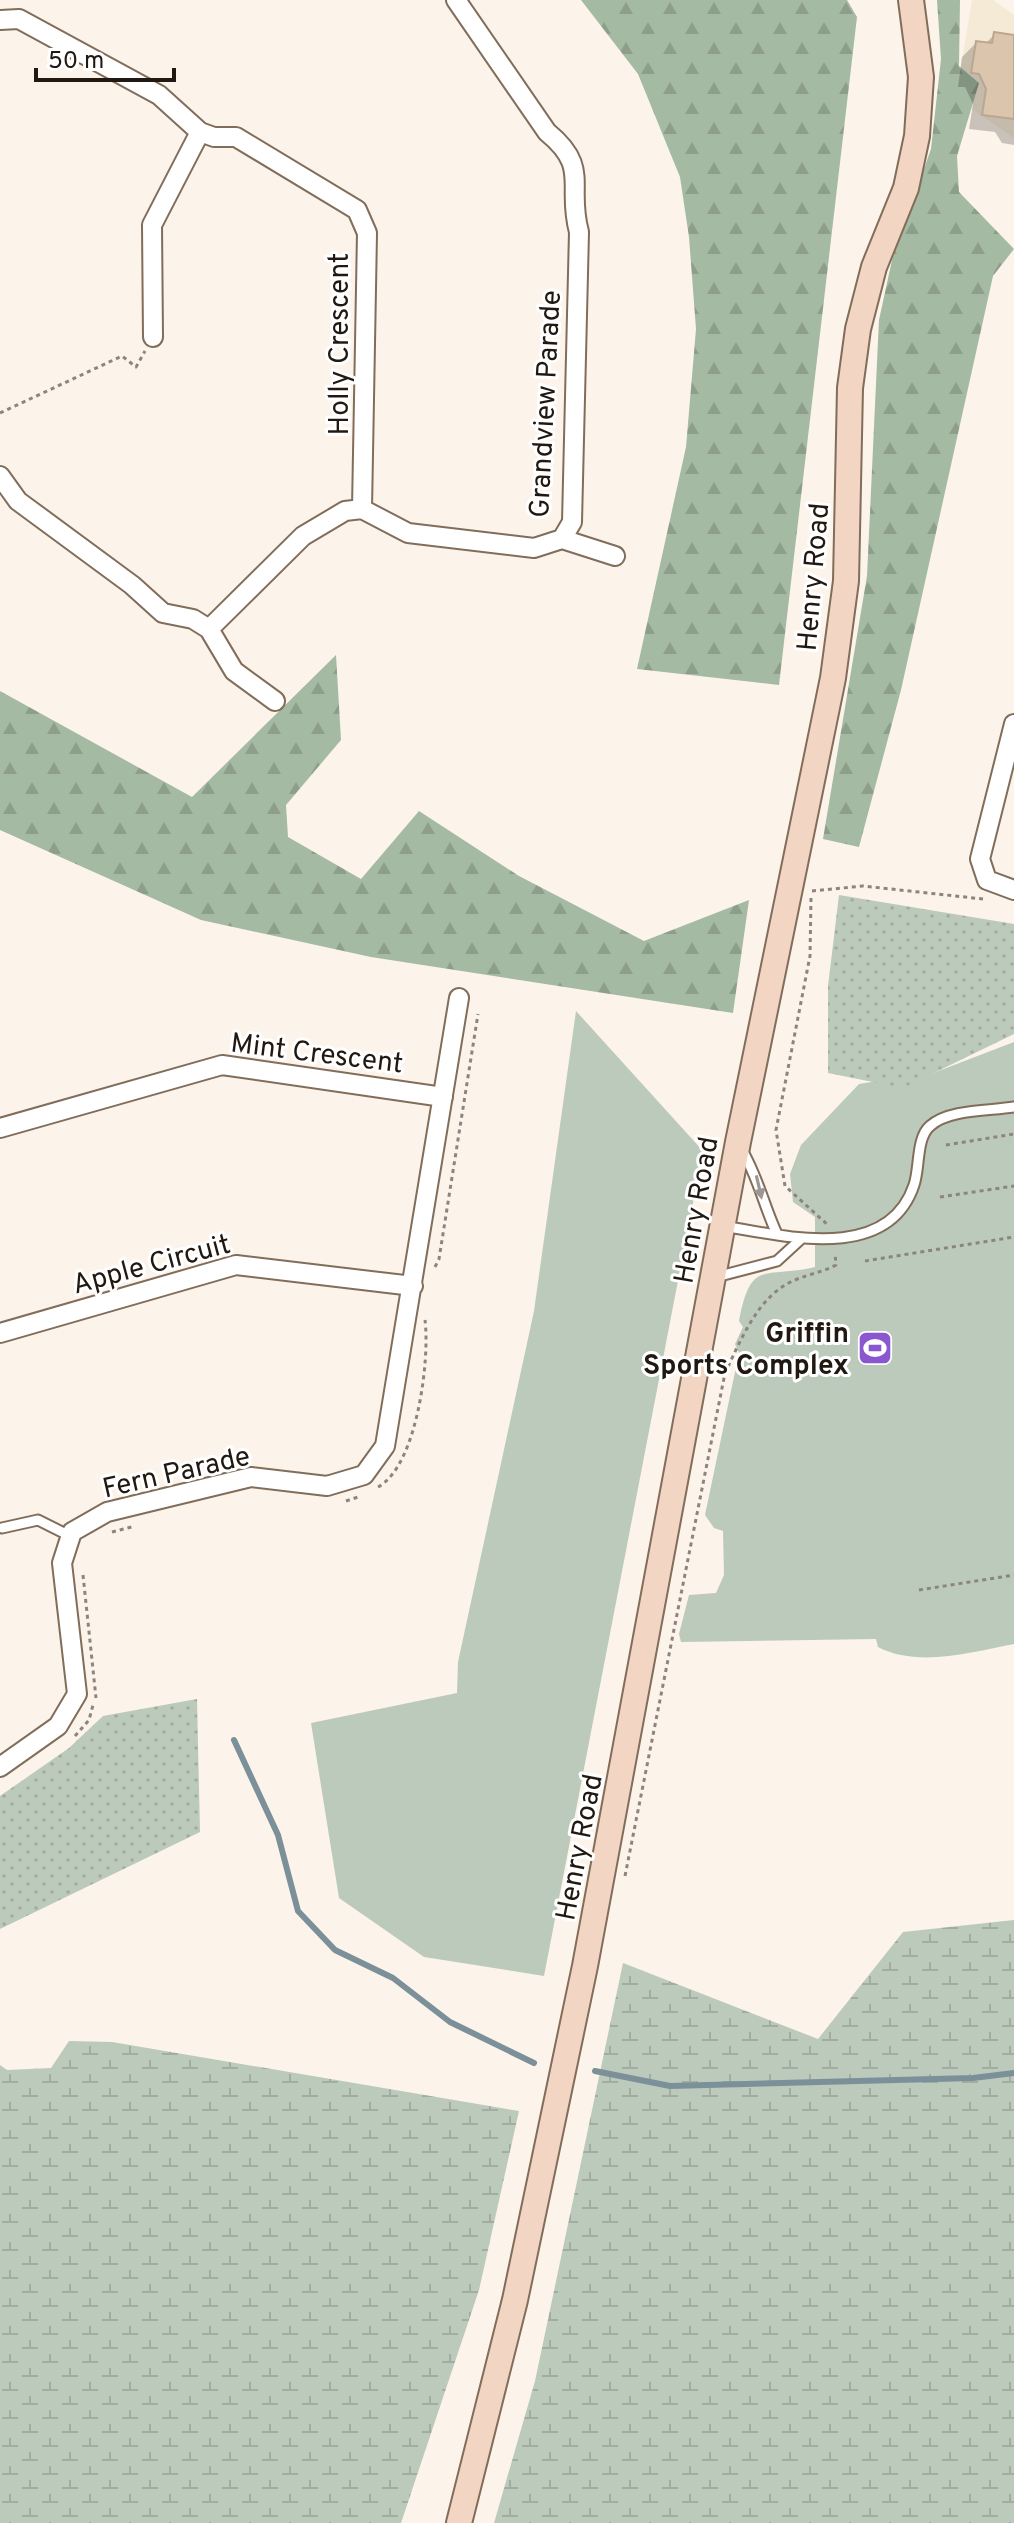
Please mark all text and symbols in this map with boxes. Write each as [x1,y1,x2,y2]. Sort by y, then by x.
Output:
scale bar [36,32,174,82]
text: 50 m [48,47,104,77]
street label: Holly Crescent [323,253,359,435]
street label: Grandview Parade [523,289,571,519]
street label: Henry Road [791,502,839,653]
street label: Mint Crescent [228,1027,405,1083]
street label: Henry Road [667,1134,729,1287]
one-way arrow [753,1175,766,1200]
street label: Apple Circuit [69,1228,235,1304]
place label: Griffin Sports Complex [643,1317,849,1385]
sports icon: Griffin Sports Complex [856,1329,894,1367]
street label: Fern Parade [99,1439,254,1508]
street label: Henry Road [549,1771,613,1924]

